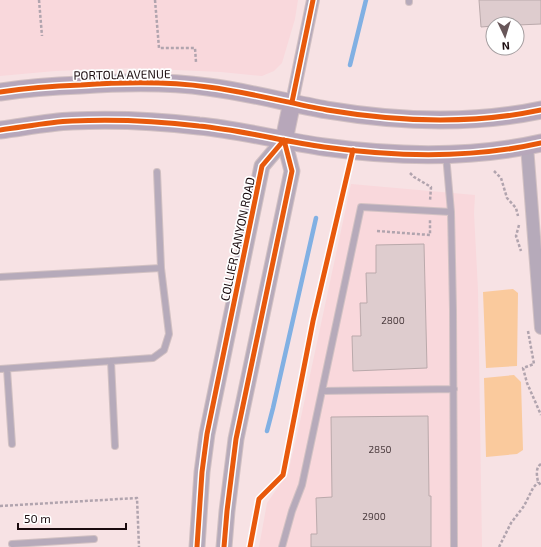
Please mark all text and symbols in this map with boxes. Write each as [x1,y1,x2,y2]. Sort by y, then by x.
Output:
north arrow [485,16,525,56]
text: N [501,40,510,53]
street label: PORTOLA AVENUE [73,66,171,82]
street label: COLLIER CANYON ROAD [217,176,257,302]
house number: 2800 [381,314,405,326]
house number: 2850 [368,443,392,455]
scale bar [18,505,126,531]
house number: 2900 [362,510,386,522]
text: 50 m [24,511,51,525]

